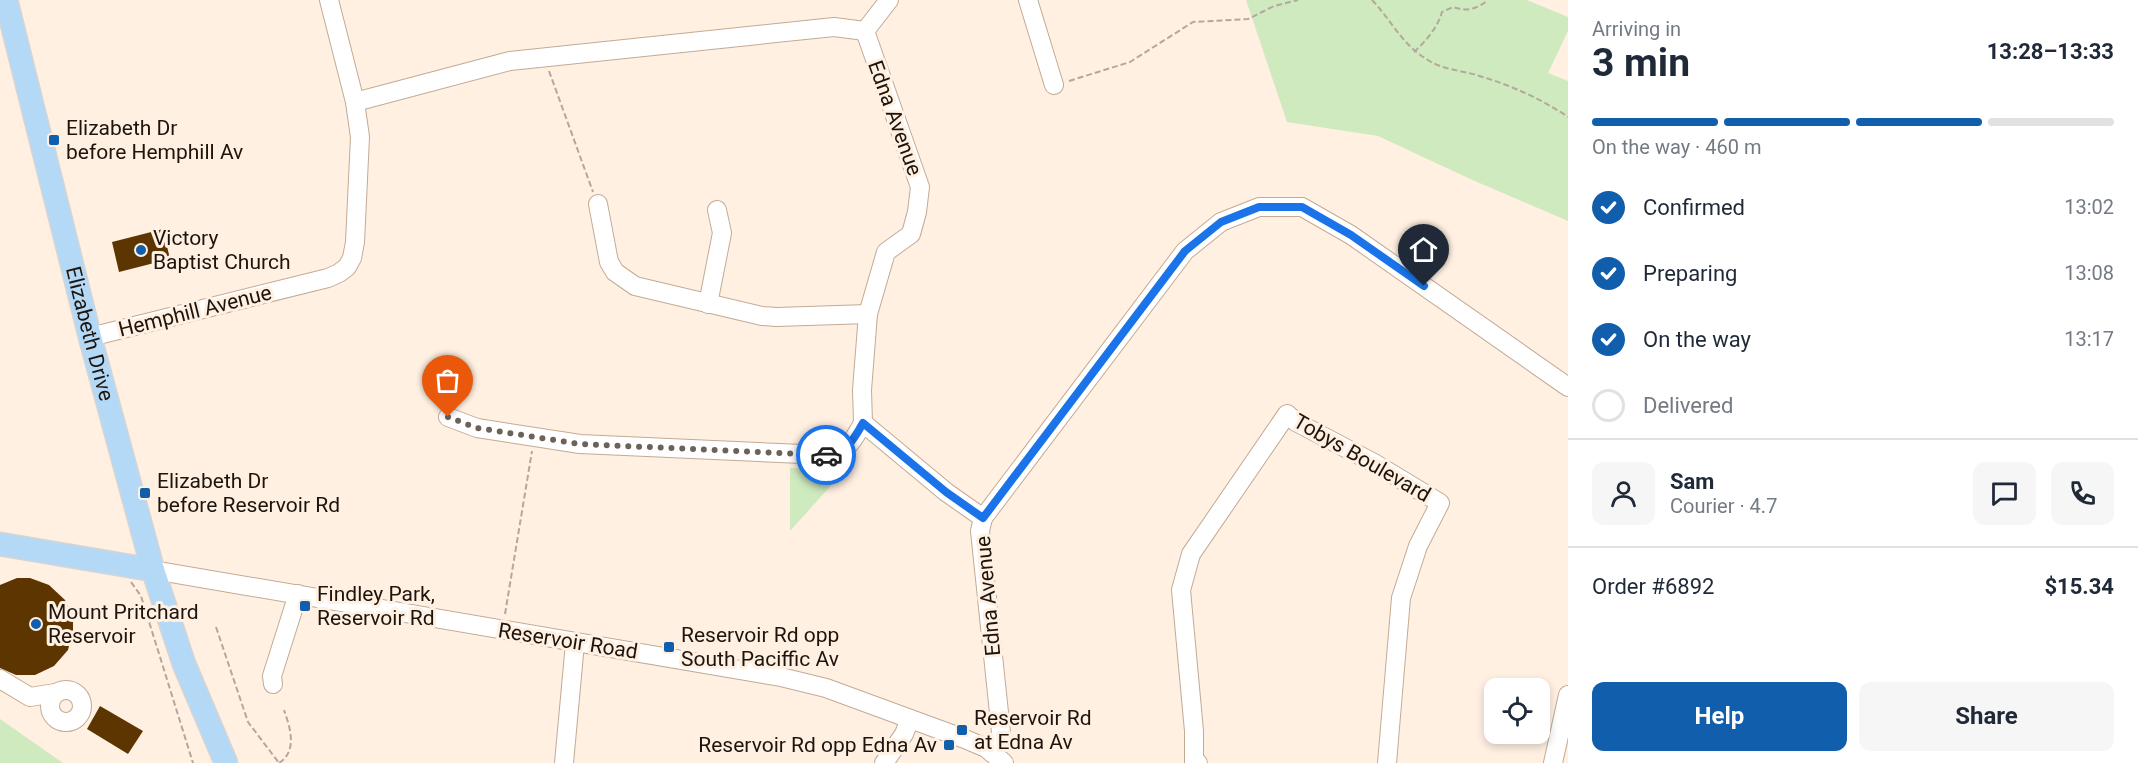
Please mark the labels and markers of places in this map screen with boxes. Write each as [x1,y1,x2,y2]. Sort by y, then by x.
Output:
place label: Elizabeth Dr before Hemphill Av [66,116,243,164]
marker: Elizabeth Dr before Hemphill Av [47,133,61,147]
pin [1398,224,1449,286]
place label: Victory Baptist Church [153,226,290,274]
marker: Victory Baptist Church [134,243,148,257]
pin [422,355,473,417]
place label: Elizabeth Dr before Reservoir Rd [157,469,340,517]
marker: Elizabeth Dr before Reservoir Rd [138,486,152,500]
place label: Findley Park, Reservoir Rd [317,582,435,630]
marker: Findley Park, Reservoir Rd [298,599,312,613]
place label: Mount Pritchard Reservoir [48,600,199,648]
marker: Mount Pritchard Reservoir [29,617,43,631]
place label: Reservoir Rd opp South Paciffic Av [681,623,839,671]
marker: Reservoir Rd opp South Paciffic Av [662,640,676,654]
place label: Reservoir Rd at Edna Av [974,706,1092,754]
marker: Reservoir Rd at Edna Av [955,723,969,737]
place label: Reservoir Rd opp Edna Av [698,733,937,757]
marker: Reservoir Rd opp Edna Av [942,738,956,752]

